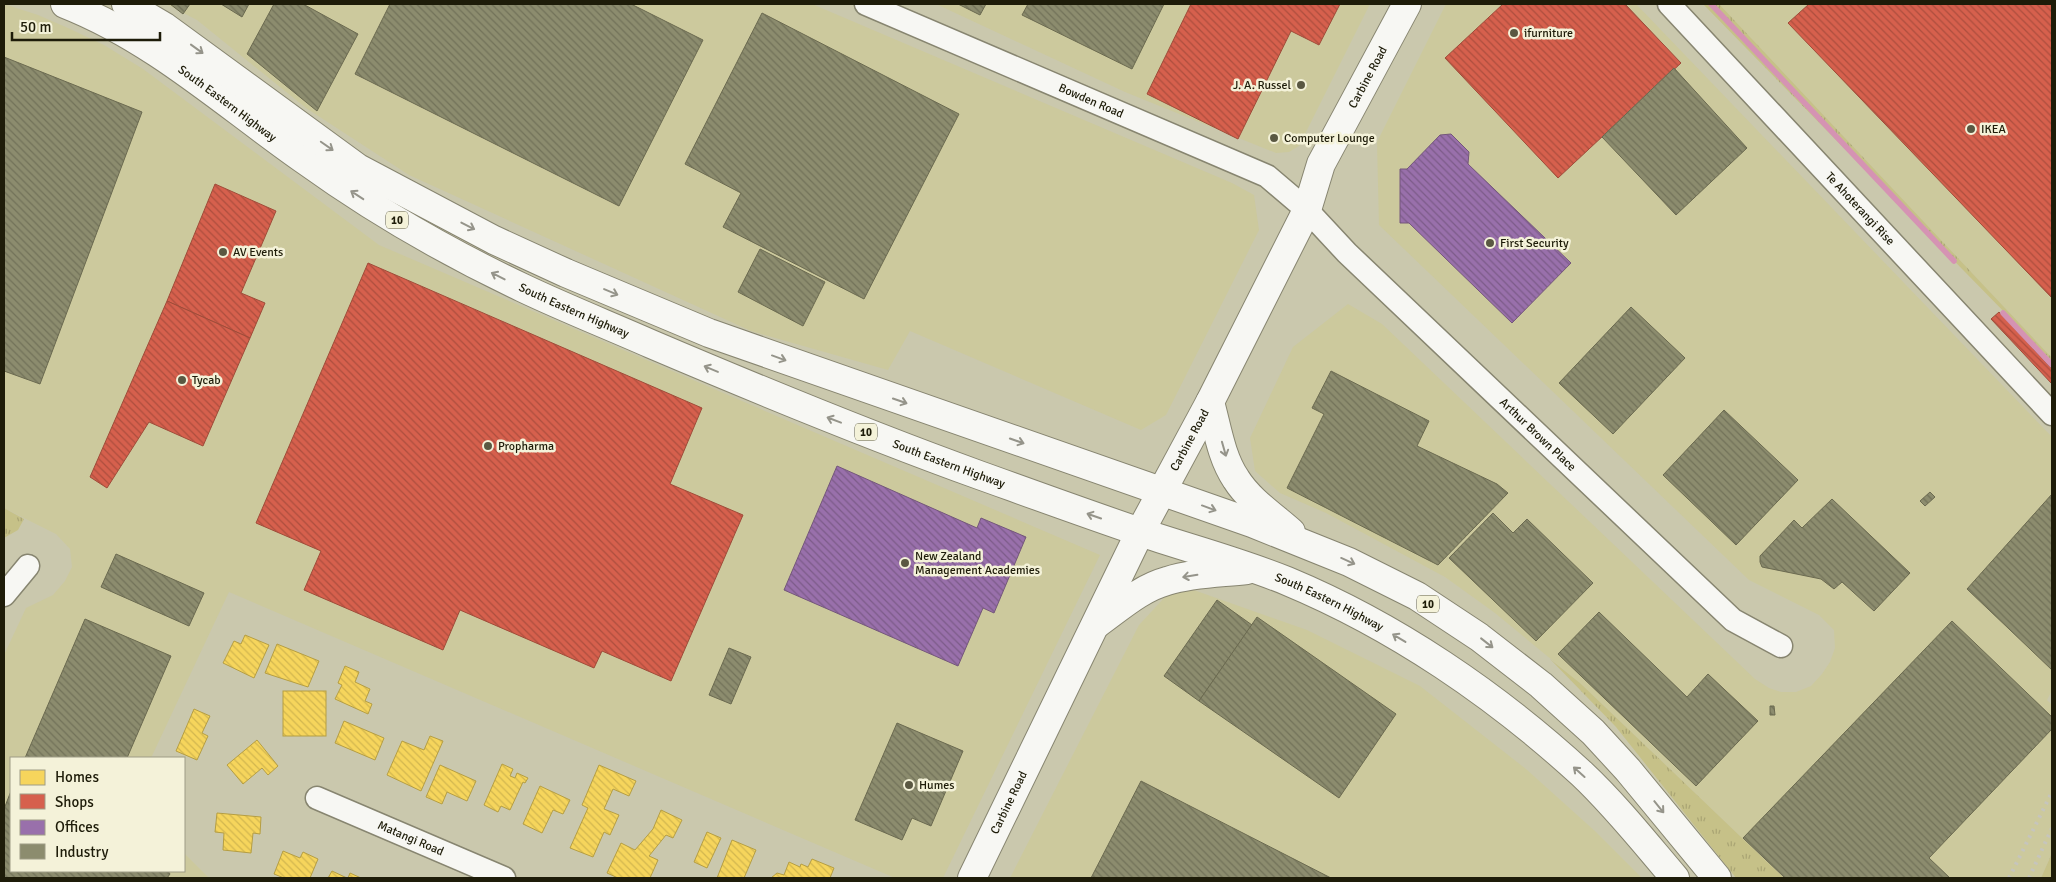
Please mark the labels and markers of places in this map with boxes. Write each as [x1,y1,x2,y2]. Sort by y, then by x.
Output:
place label: ifurniture [1524,26,1573,41]
marker: ifurniture [1508,27,1520,39]
place label: J. A. Russel [1233,78,1291,93]
marker: J. A. Russel [1295,79,1307,91]
place label: IKEA [1981,122,2006,137]
marker: IKEA [1965,123,1977,135]
place label: Computer Lounge [1284,131,1375,146]
marker: Computer Lounge [1268,132,1280,144]
place label: First Security [1500,236,1569,251]
marker: First Security [1484,237,1496,249]
place label: AV Events [233,245,283,260]
marker: AV Events [217,246,229,258]
place label: Tycab [192,373,221,388]
marker: Tycab [176,374,188,386]
place label: Propharma [498,439,554,454]
marker: Propharma [482,440,494,452]
place label: New Zealand Management Academies [915,549,1040,578]
marker: New Zealand Management Academies [899,557,911,569]
place label: Humes [919,778,954,793]
marker: Humes [903,779,915,791]

